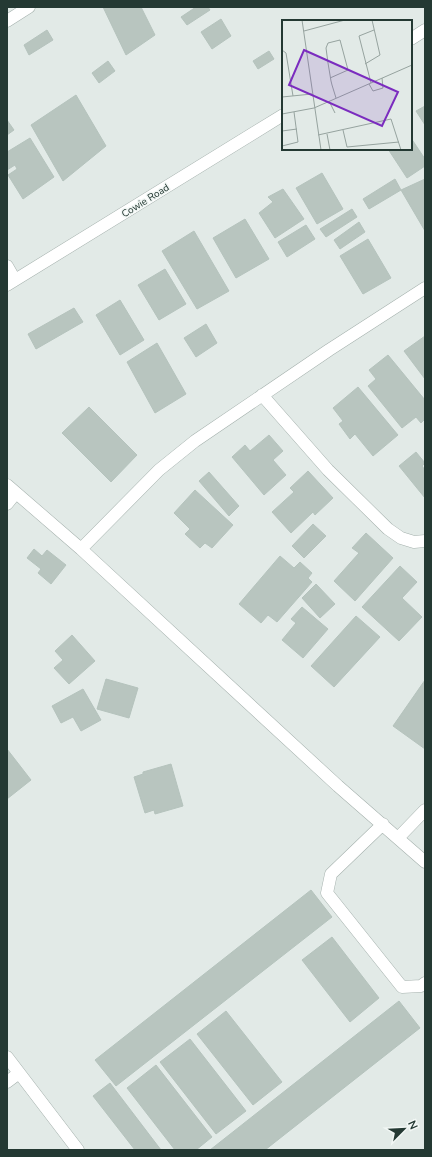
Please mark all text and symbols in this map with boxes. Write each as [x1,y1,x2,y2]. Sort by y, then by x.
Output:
inset map [282,20,412,150]
street label: Cowie Road [119,181,172,221]
north arrow [384,1109,424,1149]
text: N [404,1118,421,1132]

